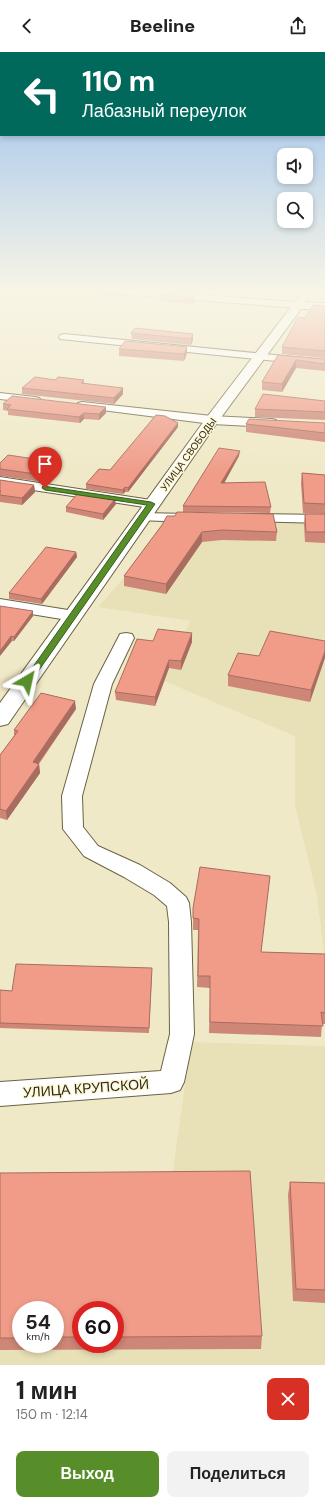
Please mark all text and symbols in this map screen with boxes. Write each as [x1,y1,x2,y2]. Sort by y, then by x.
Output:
text: Beeline [130,14,195,38]
icon: back [16,15,38,37]
icon: share [287,15,309,37]
text: 110 m [82,63,155,100]
icon: left [16,68,68,120]
text: Лабазный переулок [82,99,246,123]
map controls [277,148,313,228]
button: sound [277,148,313,184]
button: search [277,192,313,228]
street label: УЛИЦА СВОБОДЫ [157,415,219,494]
pin [28,447,62,488]
icon: arrive [34,453,56,475]
position arrow [6,660,48,702]
street label: УЛИЦА КРУПСКОЙ [22,1075,150,1101]
speed limit sign: 60 [72,1301,124,1353]
text: 54 [25,1309,51,1335]
text: km/h [26,1330,50,1343]
text: 1 мин [16,1375,77,1406]
button: close [267,1378,309,1420]
text: 150 m · 12:14 [16,1406,88,1423]
button: Выход [16,1451,159,1497]
button: Поделиться [167,1451,309,1497]

